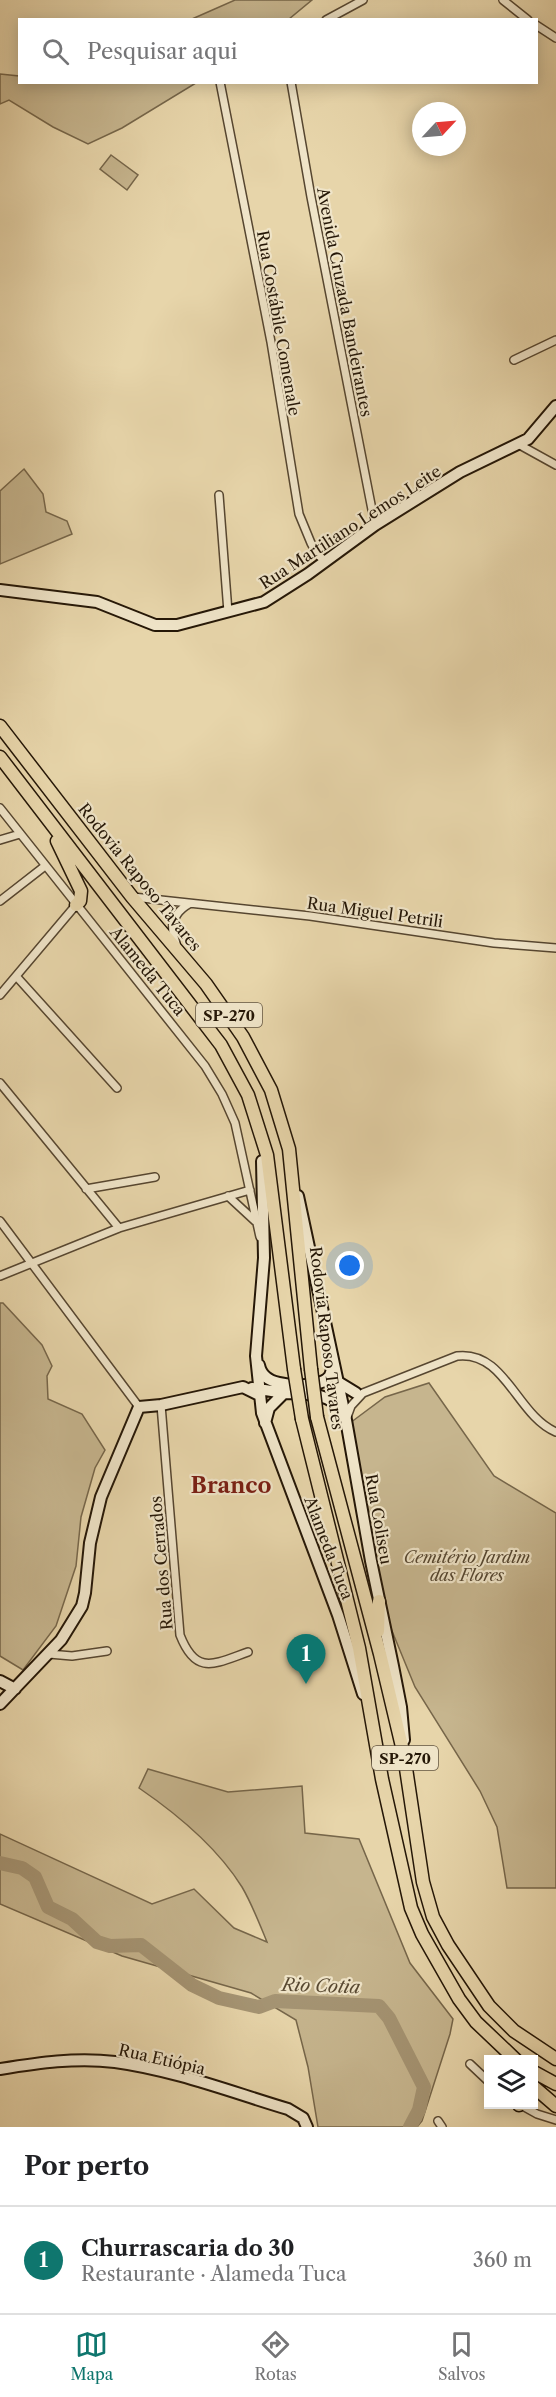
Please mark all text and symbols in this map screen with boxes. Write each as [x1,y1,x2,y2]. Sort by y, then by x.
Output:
search box [18,18,538,84]
icon: search [39,35,72,68]
text: Pesquisar aqui [87,38,237,65]
north arrow [412,102,466,156]
street label: Avenida Cruzada Bandeirantes [313,185,377,418]
street label: Rua Costábile Comenale [253,229,305,417]
street label: Rua Martiliano Lemos Leite [256,461,444,593]
street label: Rodovia Raposo Tavares [74,799,206,955]
street label: Rua Miguel Petrili [306,893,445,931]
street label: Alameda Tuca [105,922,190,1020]
road number: SP-270 [196,1003,262,1027]
street label: Rodovia Raposo Tavares [306,1245,348,1431]
your location [335,1251,364,1280]
district label: Branco [191,1472,271,1499]
street label: Rua Coliseu [361,1472,397,1566]
street label: Alameda Tuca [300,1493,358,1603]
street label: Rua dos Cerrados [145,1495,177,1631]
park label: Cemitério Jardim das Flores [404,1547,530,1585]
pin: 1 [286,1634,326,1684]
road number: SP-270 [372,1746,438,1770]
water label: Rio Cotia [280,1974,361,1998]
street label: Rua Etiópia [117,2039,208,2079]
map controls [484,2055,538,2109]
button: layers [484,2055,538,2109]
text: Por perto [24,2150,149,2182]
text: Churrascaria do 30 [81,2235,295,2262]
text: 1 [39,2248,48,2272]
text: 360 m [473,2248,532,2272]
text: Restaurante · Alameda Tuca [81,2262,346,2286]
tab: Mapa [71,2328,113,2384]
tab: Rotas [254,2328,297,2384]
tab: Salvos [438,2328,485,2384]

